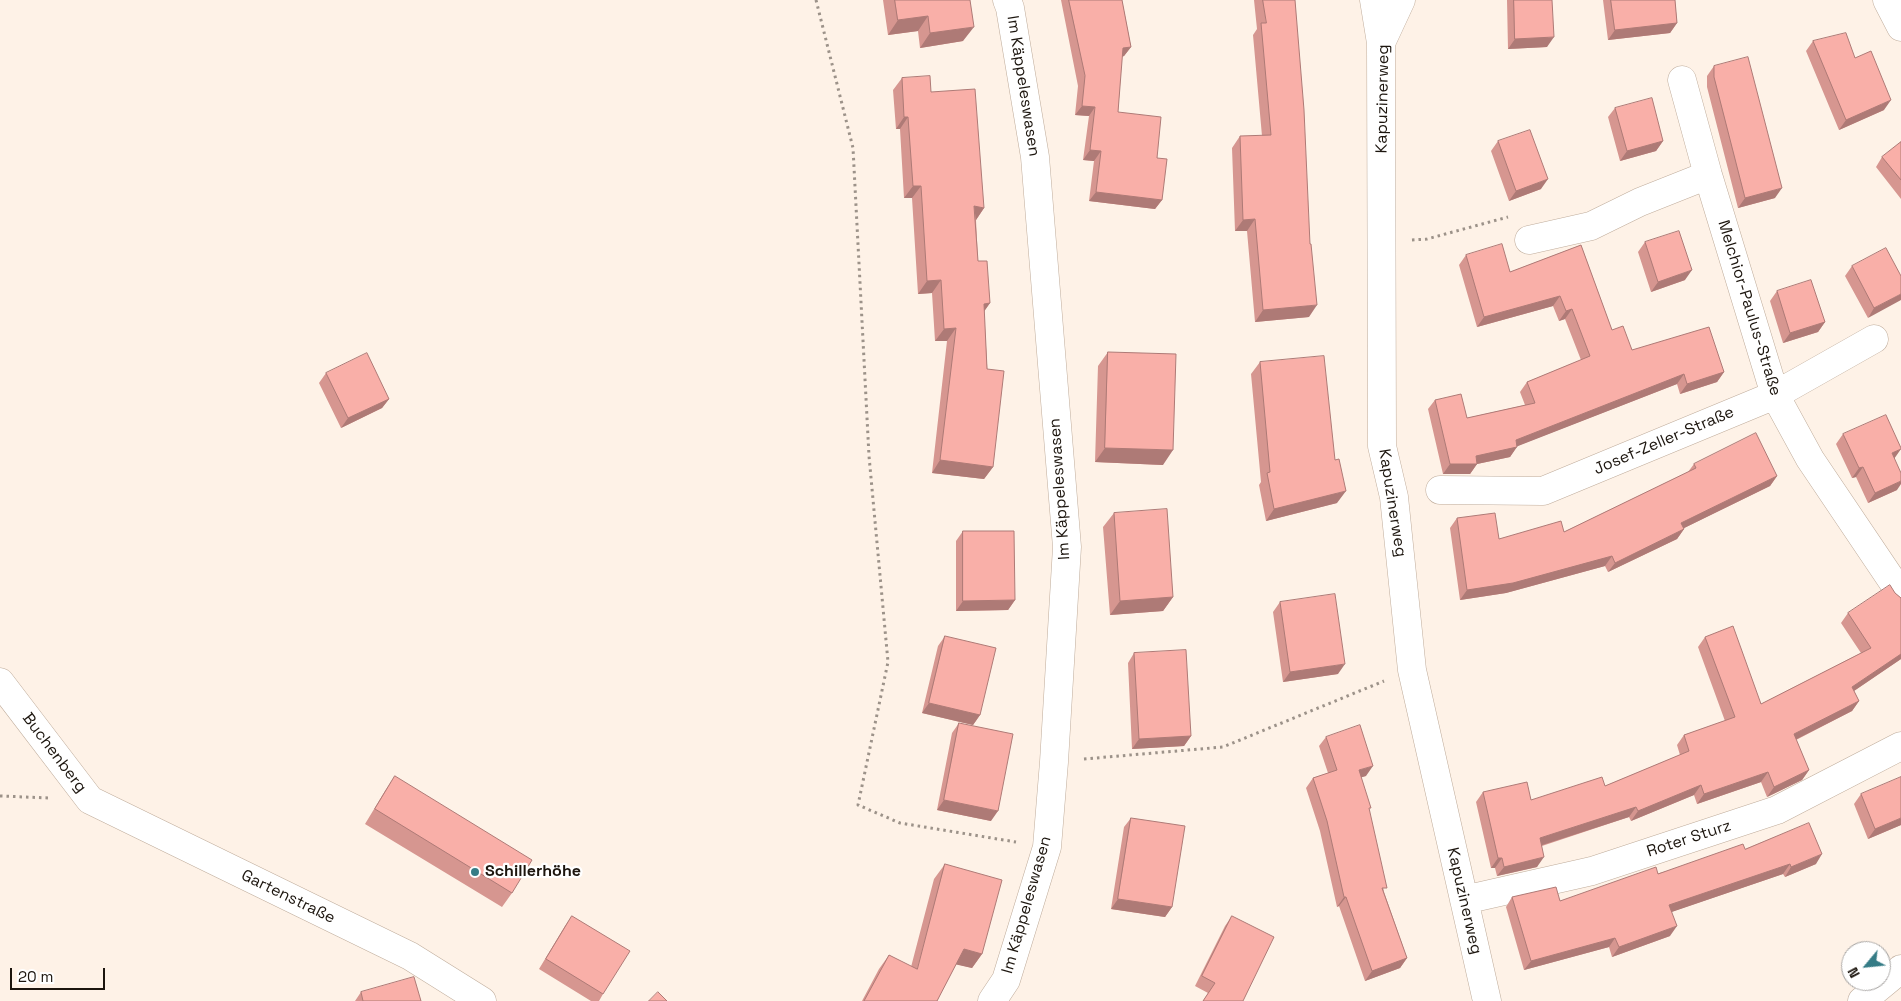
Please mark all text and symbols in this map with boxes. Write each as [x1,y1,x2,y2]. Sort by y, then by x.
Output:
street label: Im Käppeleswasen [1002,14,1044,158]
street label: Kapuzinerweg [1372,44,1394,154]
street label: Melchior-Paulus-Straße [1713,218,1785,398]
street label: Josef-Zeller-Straße [1591,403,1737,479]
street label: Im Käppeleswasen [1045,417,1075,561]
street label: Kapuzinerweg [1374,448,1410,558]
street label: Buchenberg [18,709,90,797]
street label: Roter Sturz [1644,816,1734,862]
street label: Im Käppeleswasen [998,834,1056,976]
street label: Kapuzinerweg [1442,846,1486,956]
place label: Schillerhöhe [485,862,581,882]
street label: Gartenstraße [238,866,338,928]
marker: Schillerhöhe [469,866,481,878]
north arrow [1841,941,1891,991]
scale bar [12,958,108,990]
text: N [1843,964,1864,981]
text: 20 m [18,967,53,986]

